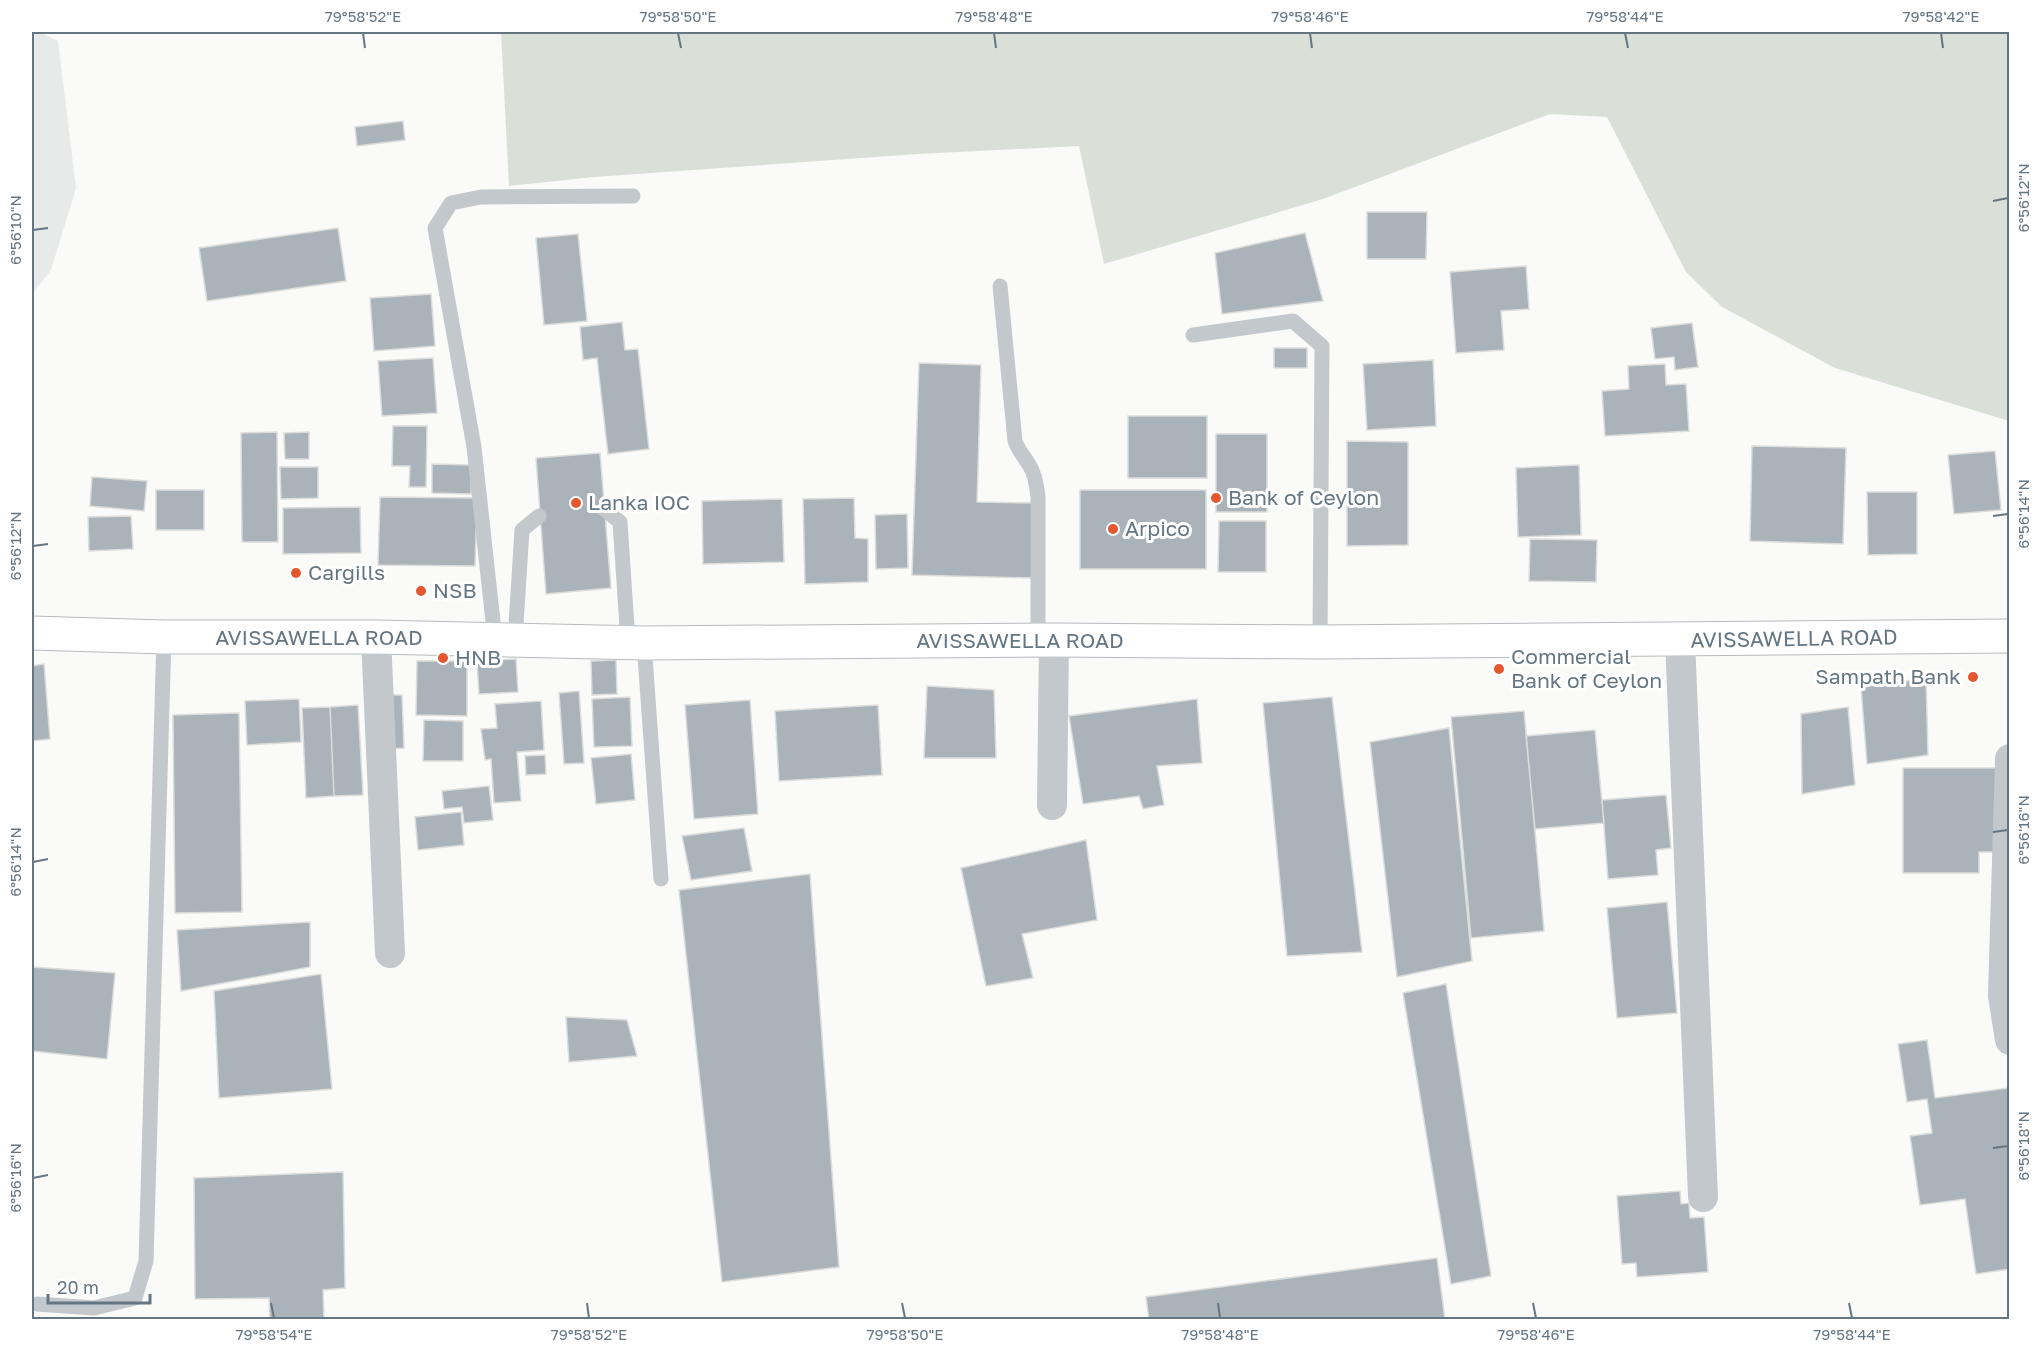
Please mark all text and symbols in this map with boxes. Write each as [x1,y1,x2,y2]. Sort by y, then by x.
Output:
text: 79°58'52"E [325,7,401,25]
text: 79°58'50"E [639,7,717,25]
text: 79°58'48"E [955,7,1033,25]
text: 79°58'46"E [1271,7,1349,25]
text: 79°58'44"E [1586,7,1664,25]
text: 79°58'42"E [1903,7,1979,25]
text: 6°56'12"N [2014,163,2032,233]
text: 6°56'10"N [6,195,24,265]
text: 6°56'14"N [2014,479,2032,549]
place label: Bank of Ceylon [1228,484,1379,510]
place label: Lanka IOC [588,489,690,515]
marker: Bank of Ceylon [1209,491,1223,505]
marker: Lanka IOC [569,496,583,510]
text: 6°56'12"N [6,511,24,581]
place label: Arpico [1125,515,1190,541]
marker: Arpico [1106,522,1120,536]
place label: Cargills [308,559,385,585]
marker: Cargills [289,566,303,580]
place label: NSB [433,577,476,603]
marker: NSB [414,584,428,598]
street label: AVISSAWELLA ROAD [1690,623,1898,653]
street label: AVISSAWELLA ROAD [215,624,423,650]
street label: AVISSAWELLA ROAD [916,627,1124,653]
place label: Commercial Bank of Ceylon [1511,643,1662,693]
place label: HNB [455,644,501,670]
marker: HNB [436,651,450,665]
marker: Commercial Bank of Ceylon [1492,662,1506,676]
place label: Sampath Bank [1815,663,1961,689]
marker: Sampath Bank [1966,670,1980,684]
text: 6°56'16"N [2014,795,2032,865]
text: 6°56'14"N [6,827,24,897]
text: 6°56'18"N [2014,1111,2032,1181]
text: 6°56'16"N [6,1143,24,1213]
scale bar [48,1267,150,1305]
text: 20 m [57,1276,99,1298]
text: 79°58'54"E [236,1325,312,1343]
text: 79°58'52"E [551,1325,627,1343]
text: 79°58'50"E [866,1325,944,1343]
text: 79°58'48"E [1181,1325,1259,1343]
text: 79°58'46"E [1497,1325,1575,1343]
text: 79°58'44"E [1813,1325,1891,1343]

